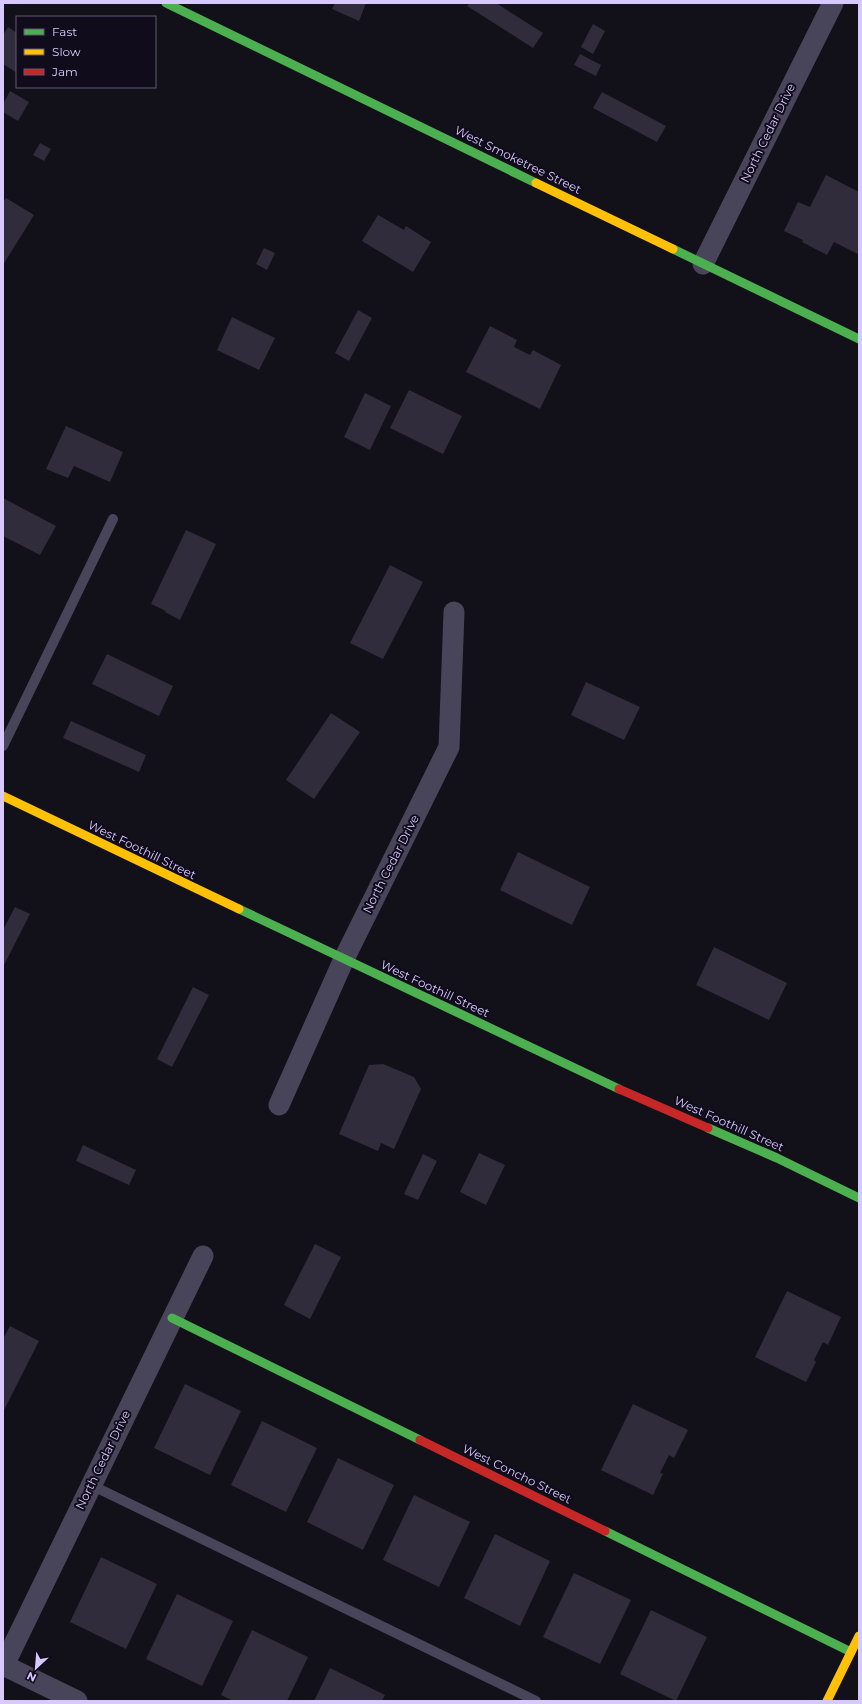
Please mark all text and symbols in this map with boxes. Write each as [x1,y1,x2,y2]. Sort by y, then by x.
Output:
legend [16,16,156,88]
text: Fast [52,24,77,39]
text: Slow [52,44,81,59]
text: Jam [51,64,78,79]
street label: North Cedar Drive [737,81,798,185]
street label: West Smoketree Street [452,122,584,197]
street label: North Cedar Drive [359,812,422,916]
street label: West Foothill Street [86,817,199,882]
street label: West Foothill Street [378,957,492,1020]
street label: West Foothill Street [672,1093,786,1155]
street label: North Cedar Drive [72,1408,133,1512]
street label: West Concho Street [460,1441,574,1507]
north arrow [16,1648,56,1688]
text: N [25,1669,39,1685]

